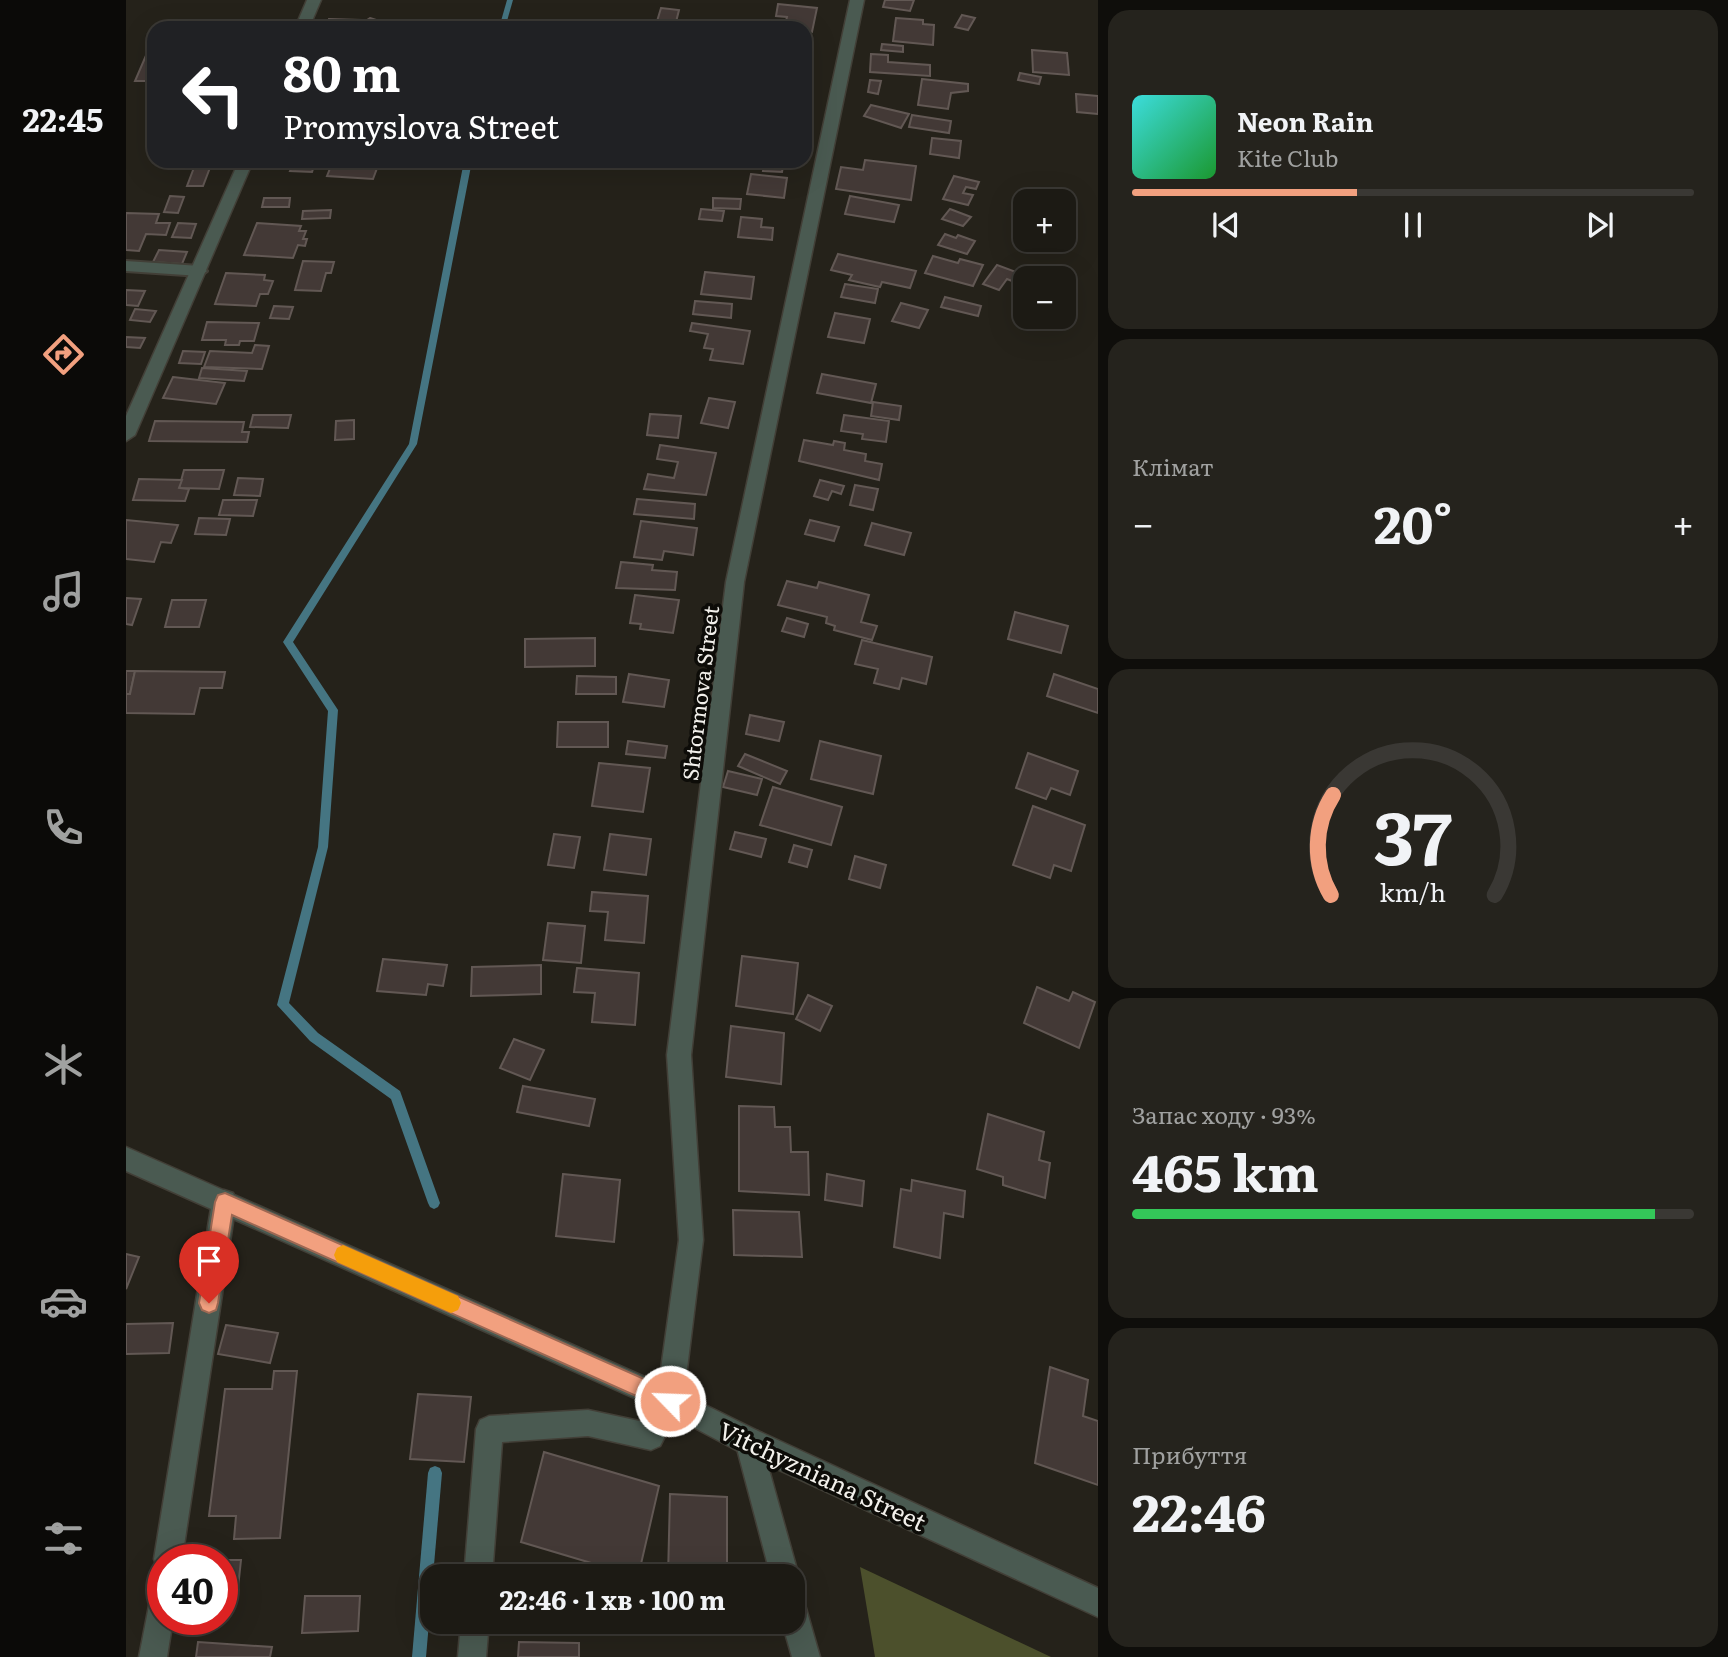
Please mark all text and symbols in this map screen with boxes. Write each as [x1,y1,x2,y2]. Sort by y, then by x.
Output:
text: 80 m [283,34,401,107]
icon: left [168,49,259,140]
text: 22:45 [22,94,104,142]
text: Promyslova Street [283,101,559,149]
text: Neon Rain [1237,101,1374,140]
text: Kite Club [1237,140,1338,174]
map controls [1013,189,1076,329]
button: + [1013,189,1076,252]
icon: previous [1207,206,1245,244]
icon: pause [1394,206,1432,244]
icon: next [1581,206,1619,244]
button: − [1013,266,1076,329]
icon: directions [39,330,88,379]
text: Клімат [1132,449,1214,483]
text: 20° [1374,483,1452,560]
text: − [1132,493,1154,550]
text: + [1672,493,1694,550]
icon: music [39,567,88,616]
street label: Shtormova Street [673,603,725,782]
text: 37 [1374,779,1453,887]
icon: phone [39,803,88,852]
text: km/h [1380,872,1446,909]
icon: climate [39,1040,88,1089]
text: Запас ходу · 93% [1132,1097,1316,1131]
text: 465 km [1132,1131,1319,1208]
pin [179,1231,239,1303]
icon: arrive [190,1242,228,1280]
icon: car [39,1277,88,1326]
position arrow [633,1364,707,1438]
street label: Vitchyzniana Street [714,1412,933,1539]
text: Прибуття [1132,1437,1247,1471]
text: 22:46 [1132,1471,1266,1548]
icon: filters [39,1514,88,1563]
speed limit sign: 40 [147,1544,238,1635]
text: 22:46 · 1 хв · 100 m [500,1579,725,1618]

